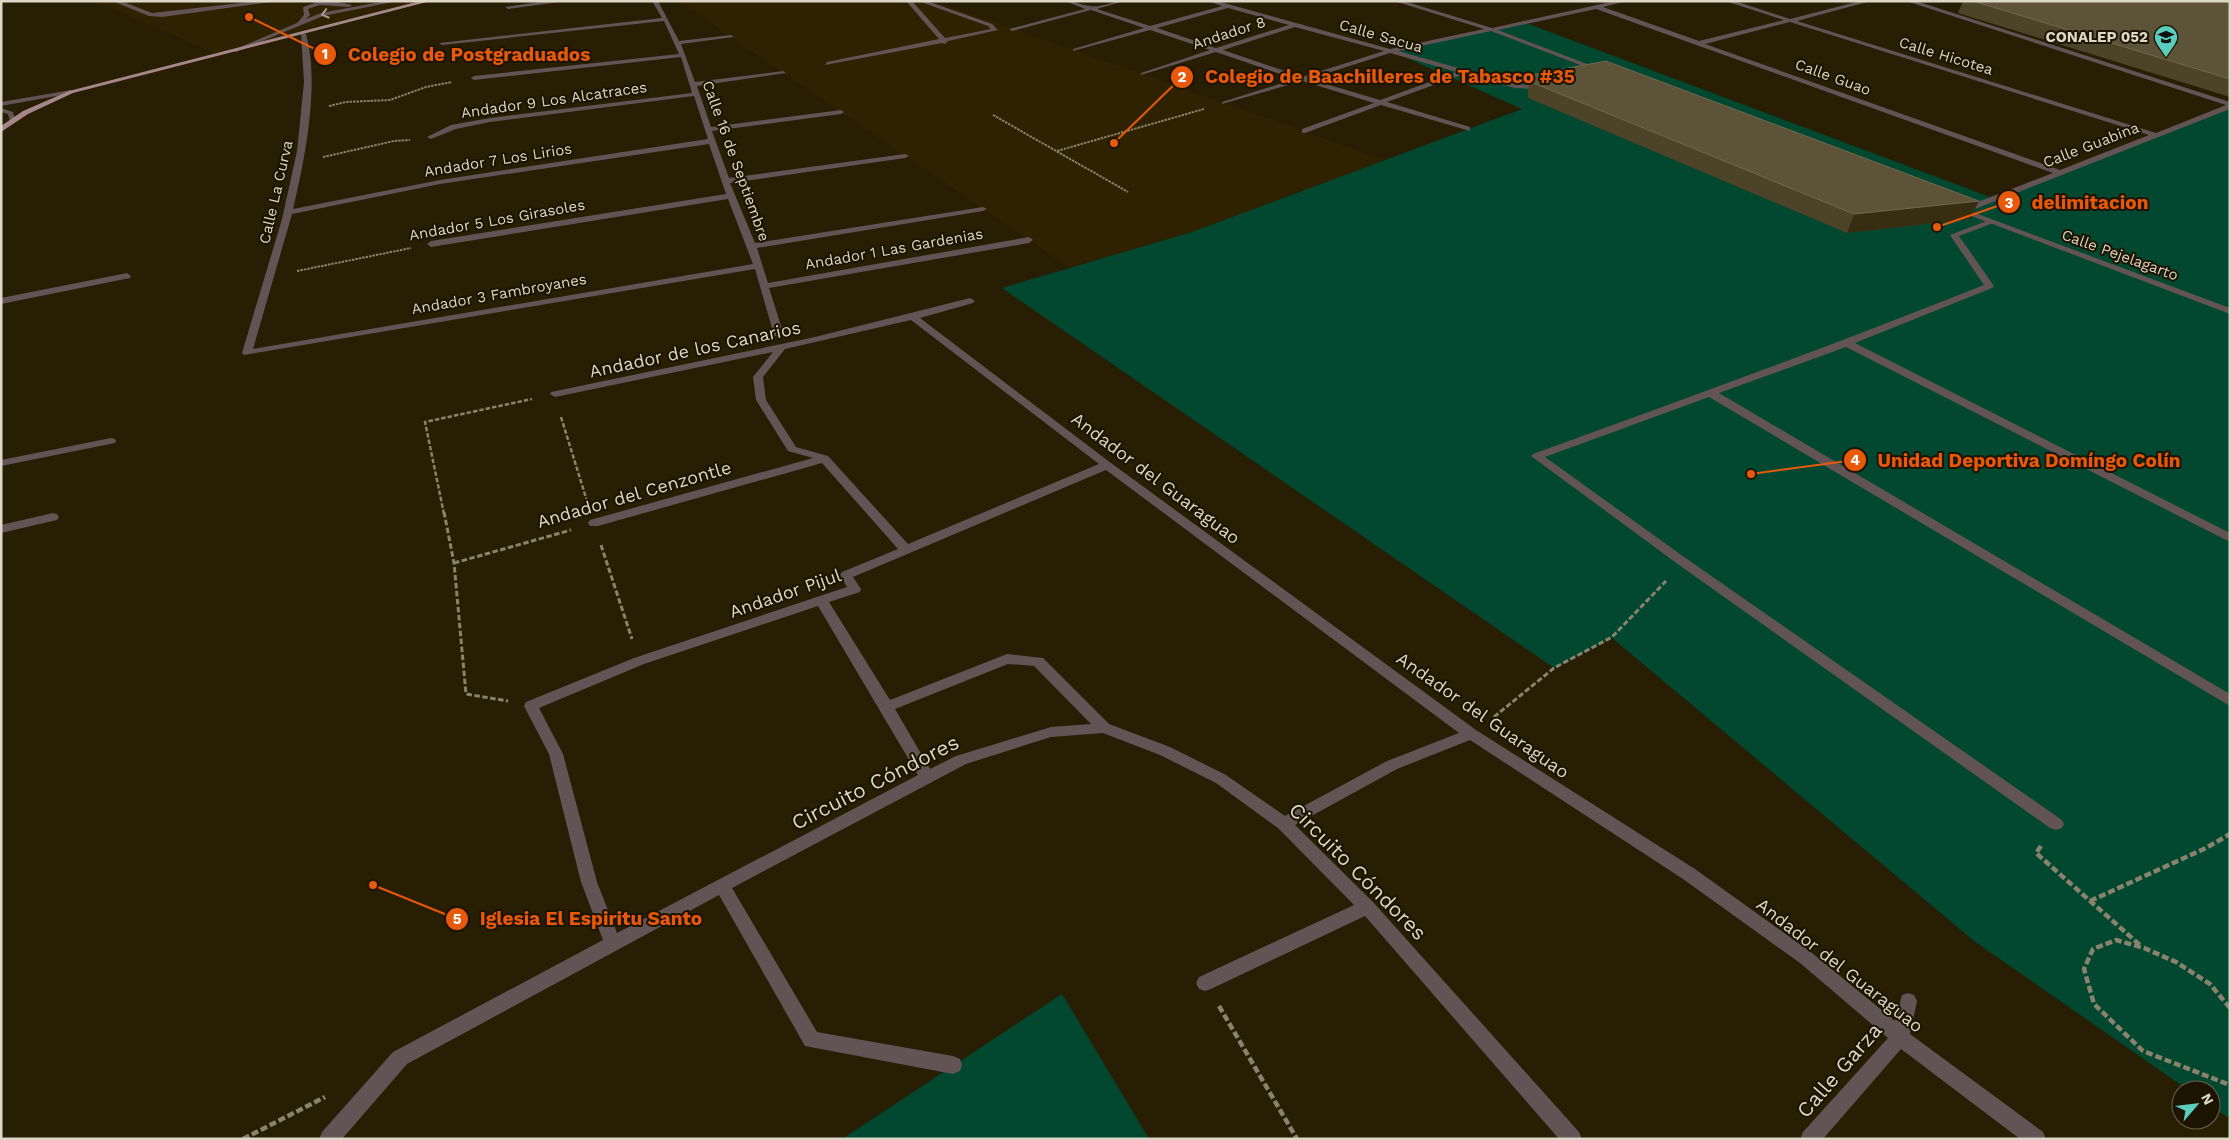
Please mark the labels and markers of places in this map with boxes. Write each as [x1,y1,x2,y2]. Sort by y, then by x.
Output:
school or university icon: CONALEP 052 [2153,24,2179,58]
place label: CONALEP 052 [2046,28,2148,46]
callout: Colegio de Postgraduados [312,37,600,71]
callout: Colegio de Baachilleres de Tabasco #35 [1170,60,1585,94]
callout: delimitacion [1996,185,2158,219]
callout: Unidad Deportiva Domíngo Colín [1842,443,2190,477]
callout: Iglesia El Espiritu Santo [445,902,713,936]

